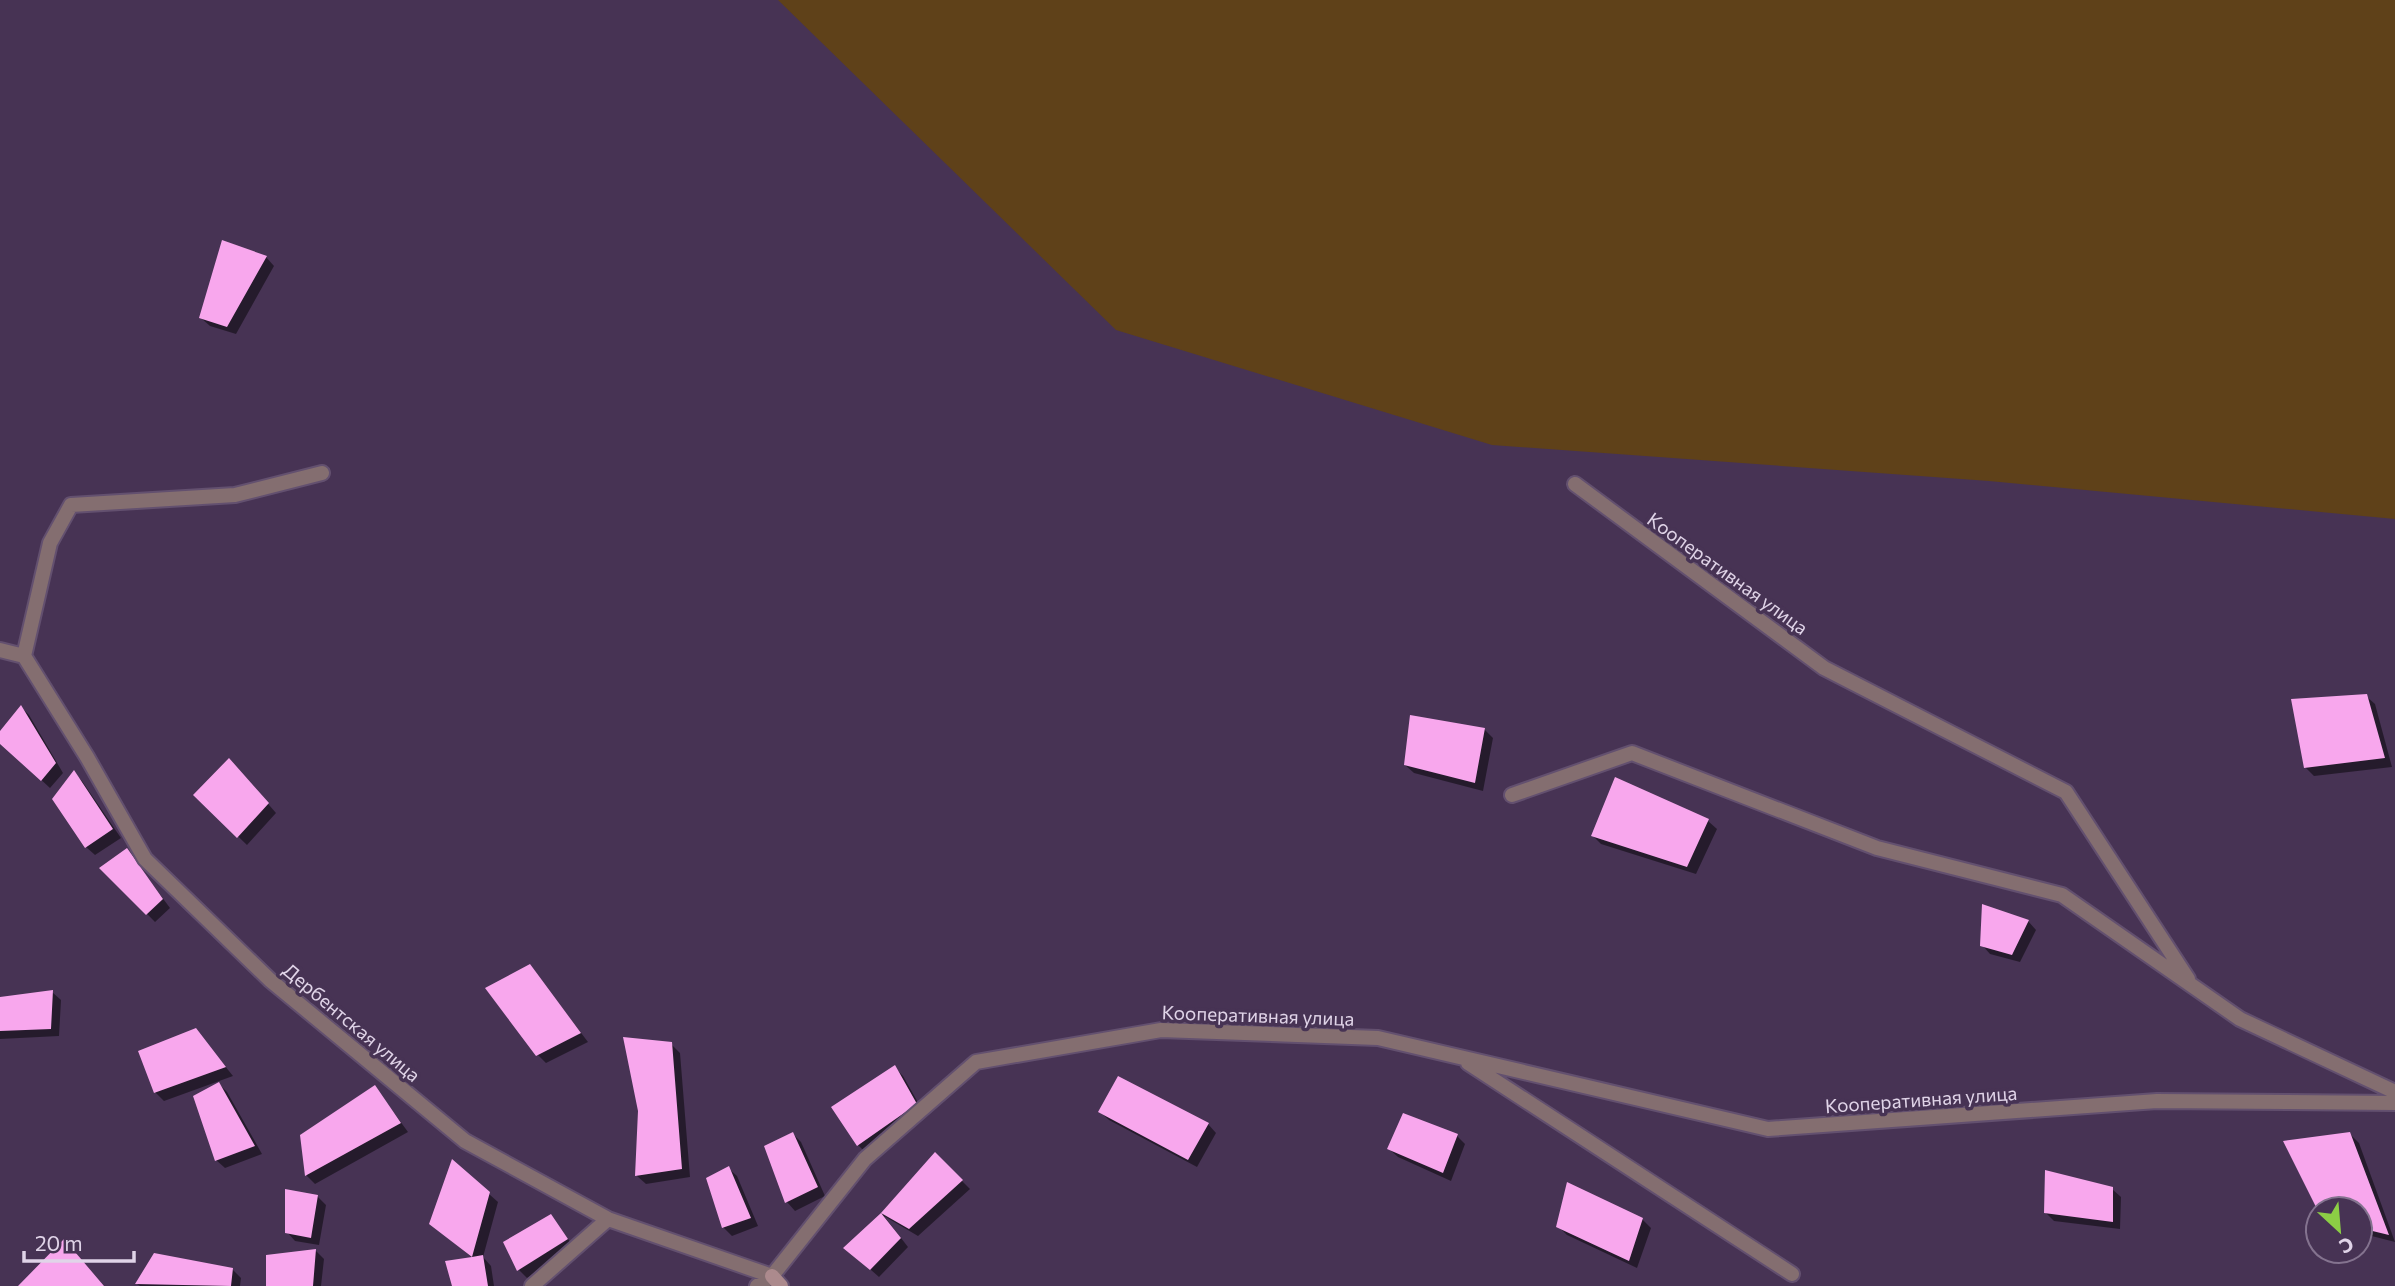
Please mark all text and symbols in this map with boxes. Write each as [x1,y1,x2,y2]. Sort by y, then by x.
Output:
street label: Кооперативная улица [1643,507,1813,639]
street label: Дербентская улица [279,958,425,1086]
street label: Кооперативная улица [1161,1000,1355,1030]
street label: Кооперативная улица [1824,1081,2018,1117]
north arrow [2304,1195,2374,1265]
scale bar [24,1220,135,1264]
text: 20 m [35,1230,83,1255]
text: С [2336,1233,2358,1259]

